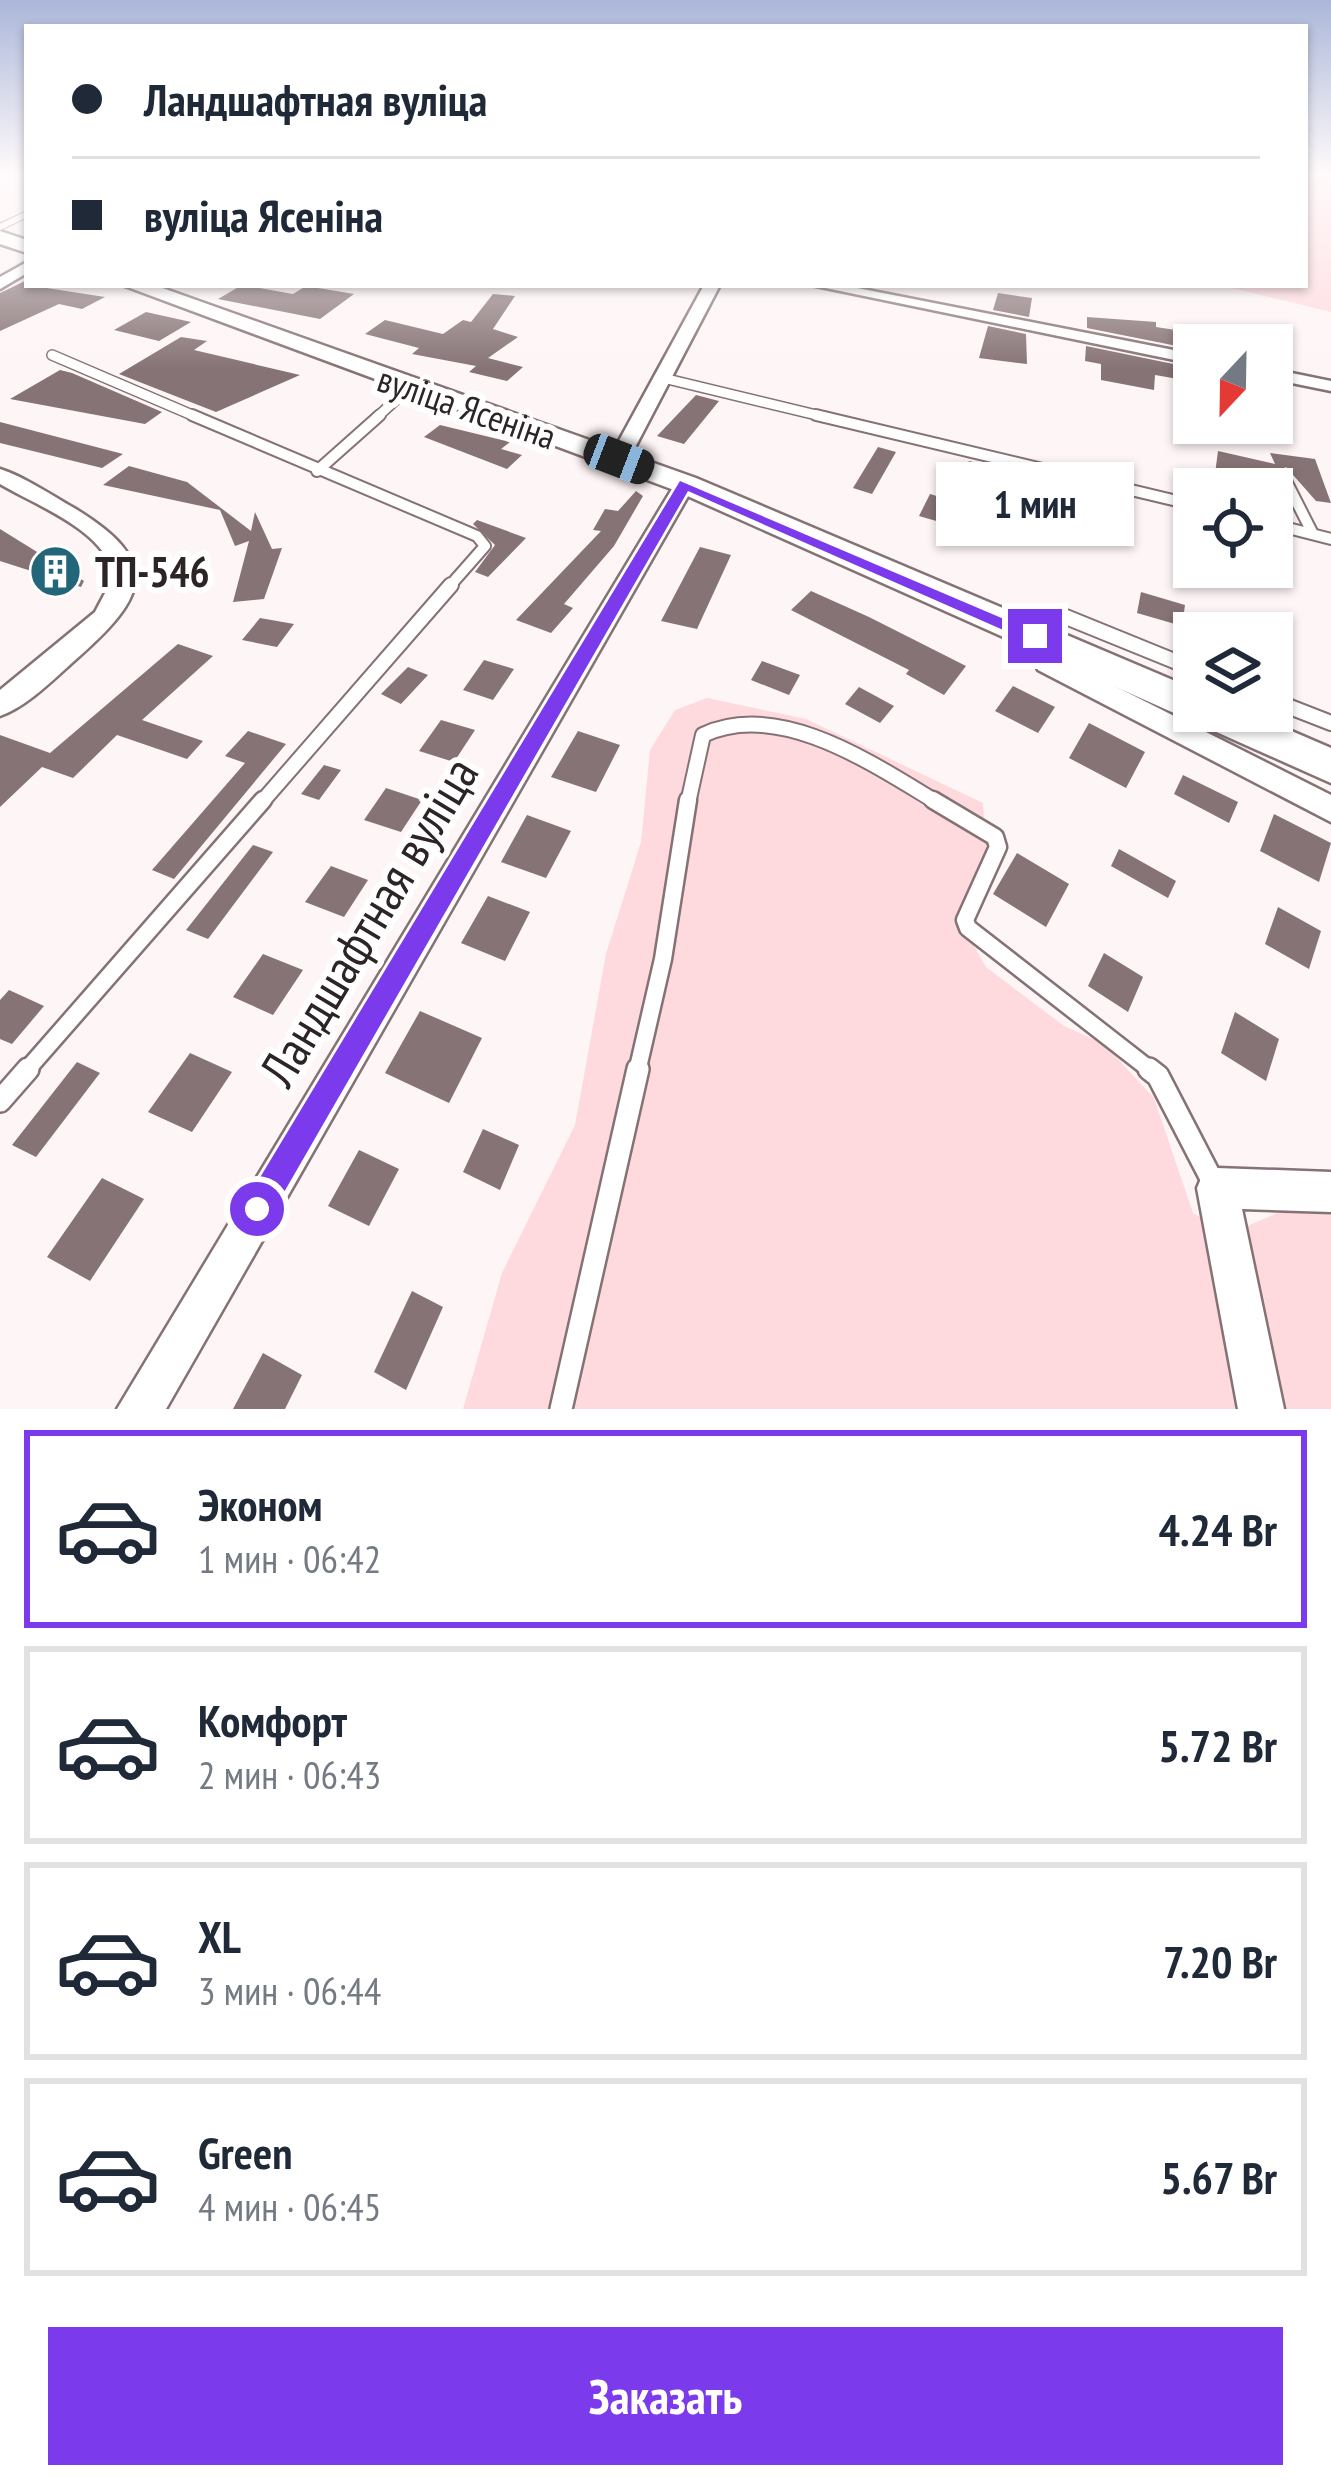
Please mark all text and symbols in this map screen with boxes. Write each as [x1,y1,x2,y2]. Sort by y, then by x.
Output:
text: Ландшафтная вуліца [144,70,487,128]
text: вуліца Ясеніна [144,186,383,244]
north arrow [1173,324,1293,444]
map controls [1173,324,1293,732]
street label: вуліца Ясеніна [372,355,562,459]
car [579,429,659,489]
callout: 1 мин [936,462,1134,546]
button: locate [1173,468,1293,588]
text: 1 мин [993,478,1077,529]
building icon: ТП-546 [28,543,84,599]
place label: ТП-546 [95,544,210,599]
route end [1008,609,1062,663]
button: layers [1173,612,1293,732]
street label: Ландшафтная вуліца [243,745,492,1098]
route start [230,1182,284,1236]
icon: car [54,1475,162,1583]
text: Эконом [198,1475,322,1533]
text: 4.24 Br [1158,1500,1277,1558]
text: 1 мин · 06:42 [198,1533,381,1584]
icon: car [54,1691,162,1799]
text: Комфорт [198,1691,347,1749]
text: 5.72 Br [1158,1716,1277,1774]
text: 2 мин · 06:43 [198,1749,381,1800]
icon: car [54,1907,162,2015]
text: XL [198,1907,241,1965]
text: 7.20 Br [1163,1932,1277,1990]
text: 3 мин · 06:44 [198,1965,381,2016]
icon: car [54,2123,162,2231]
text: Green [198,2123,293,2181]
text: 5.67 Br [1160,2148,1277,2206]
text: 4 мин · 06:45 [198,2181,381,2232]
button: Заказать [48,2327,1283,2465]

